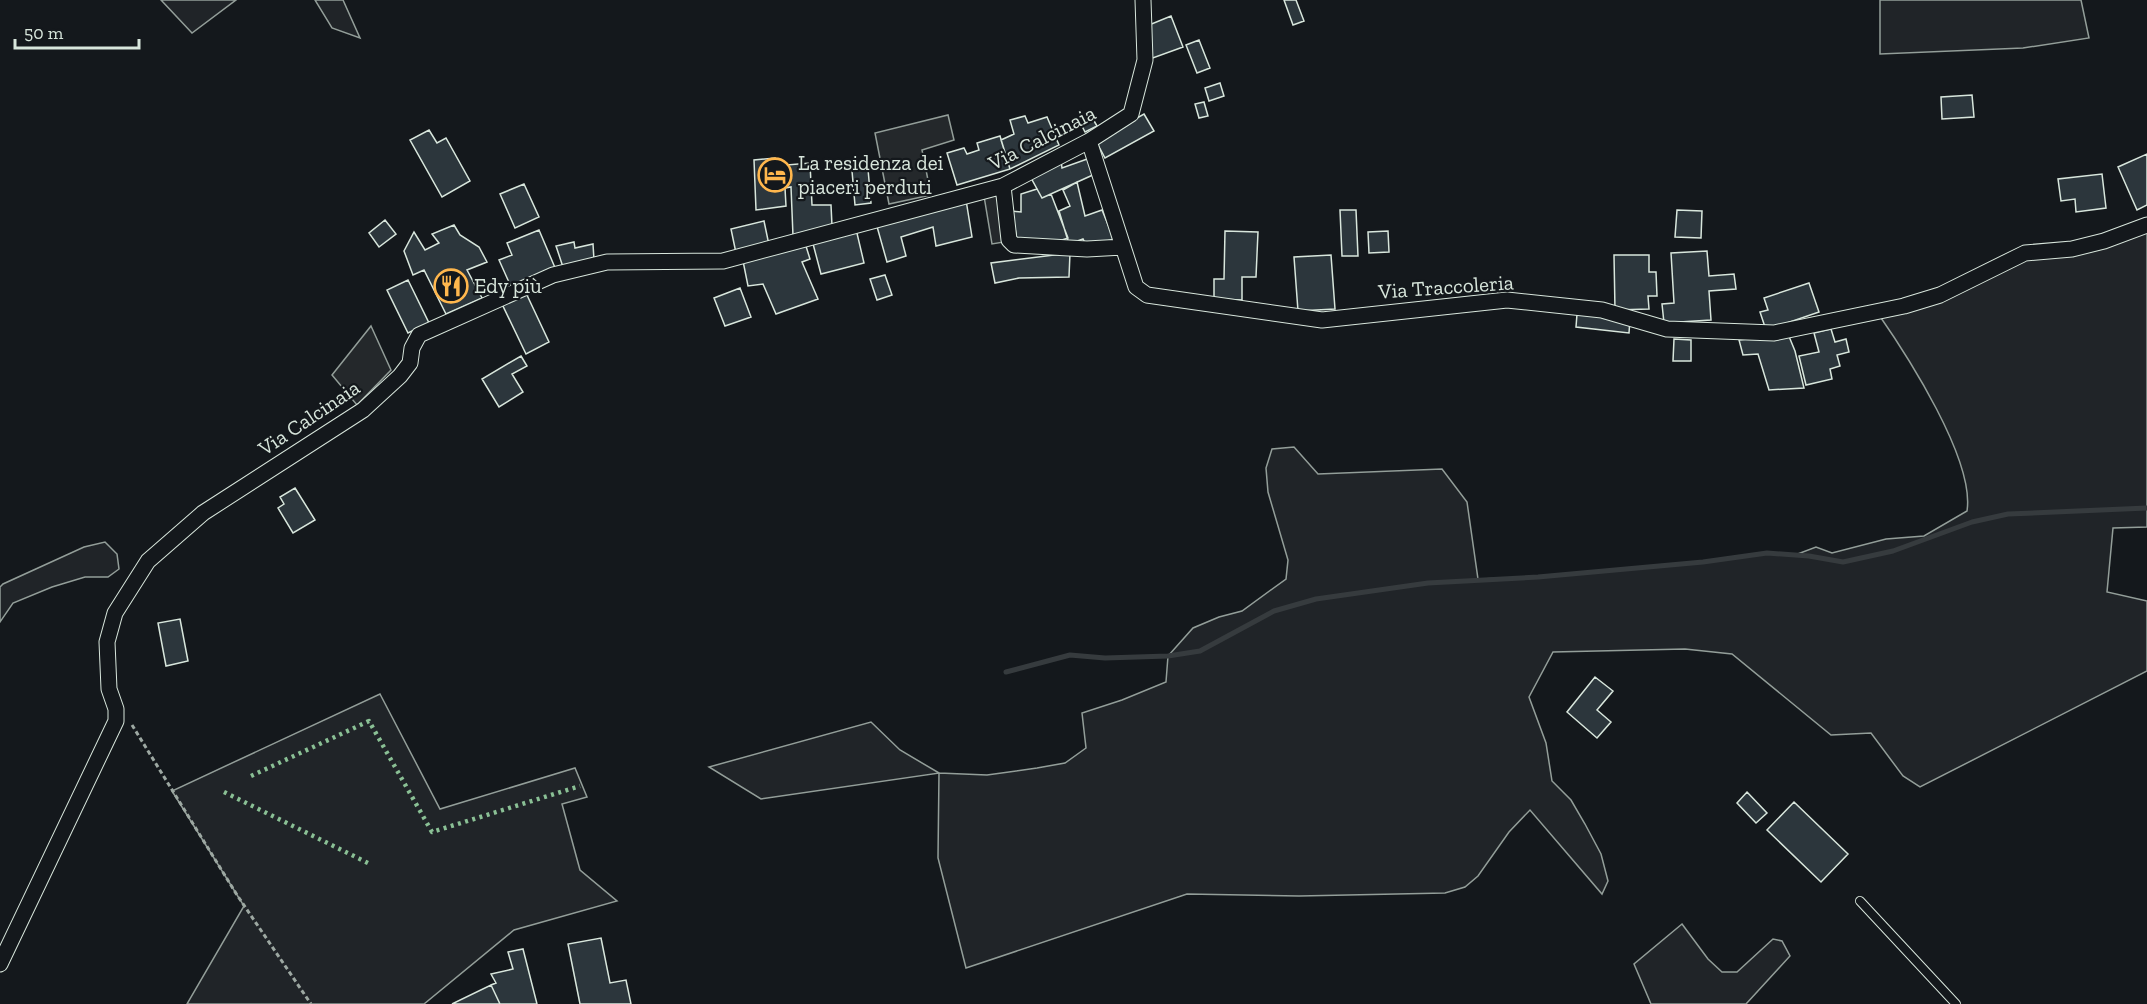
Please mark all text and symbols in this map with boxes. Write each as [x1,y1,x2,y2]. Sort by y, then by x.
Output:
scale bar [15,12,140,50]
text: 50 m [24,22,64,44]
street label: Via Calcinaia [983,100,1100,176]
place label: La residenza dei piaceri perduti [798,150,944,199]
hotel icon: La residenza dei piaceri perduti [757,157,793,193]
restaurant icon: Edy più [433,268,469,304]
street label: Via Traccoleria [1376,269,1515,304]
place label: Edy più [474,273,542,298]
street label: Via Calcinaia [252,374,364,461]

